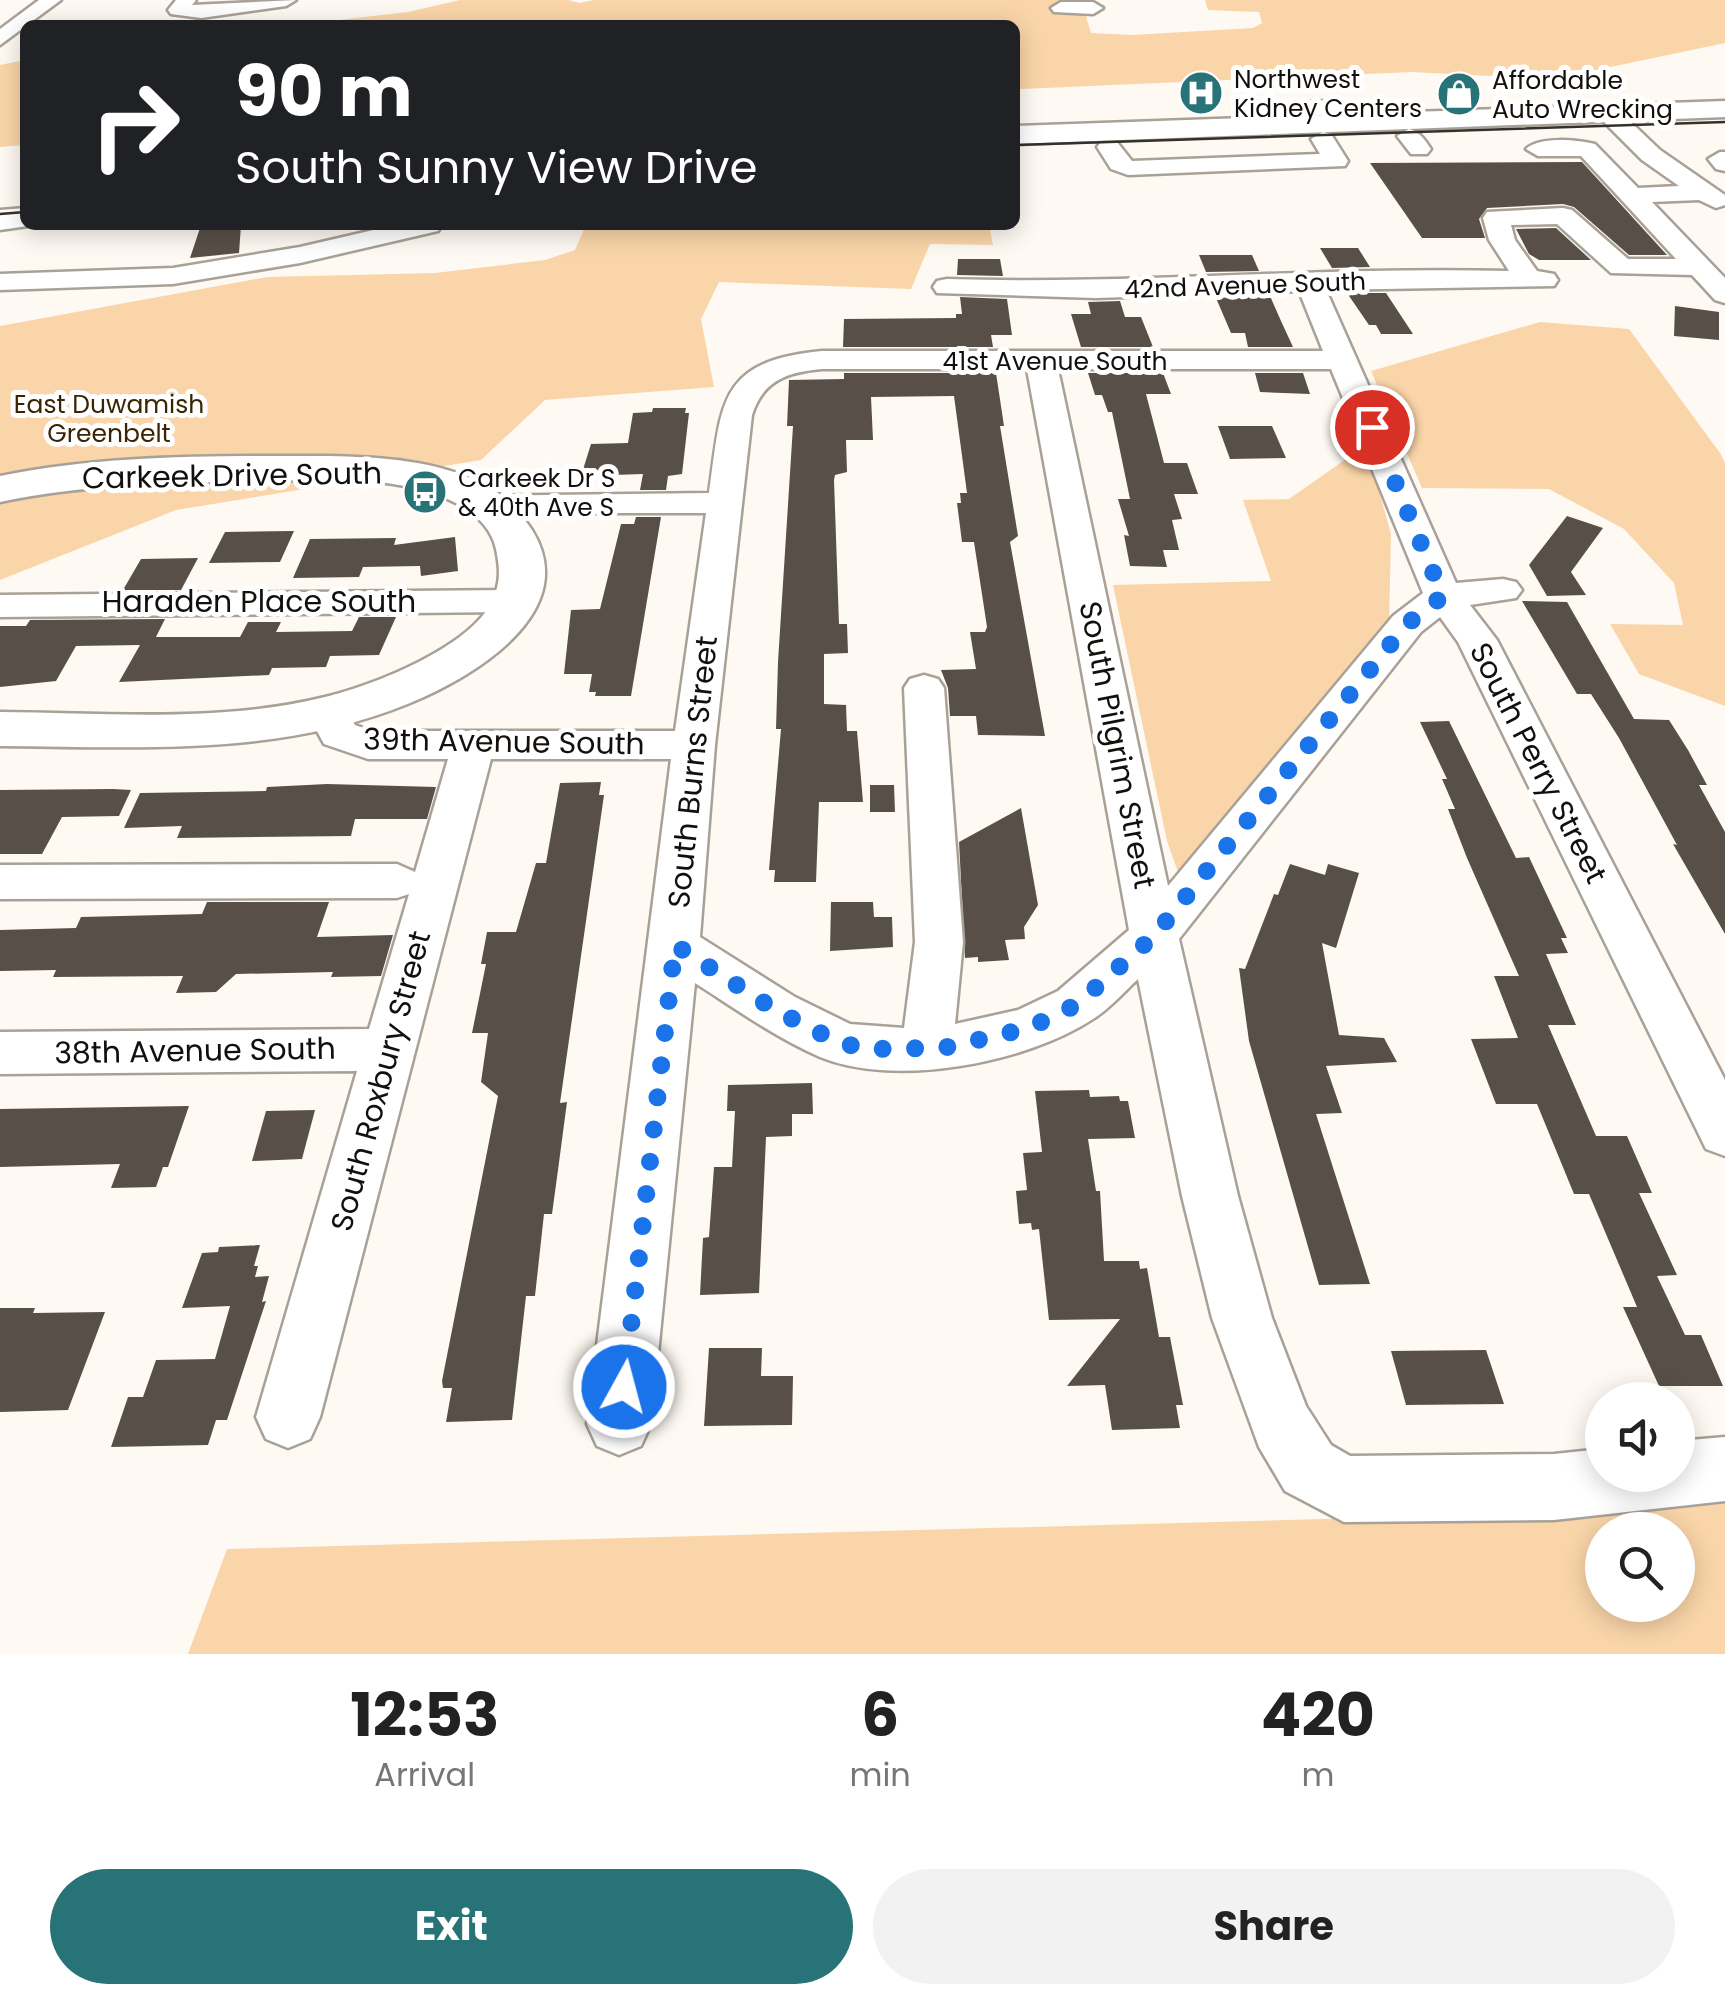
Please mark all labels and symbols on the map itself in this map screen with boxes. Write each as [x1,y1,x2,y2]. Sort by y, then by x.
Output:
place label: Northwest Kidney Centers [1234,62,1422,126]
place label: Affordable Auto Wrecking [1492,63,1673,127]
hospital icon: Northwest Kidney Centers [1178,70,1224,116]
shop icon: Affordable Auto Wrecking [1436,71,1482,117]
street label: 42nd Avenue South [1123,264,1367,307]
street label: 41st Avenue South [943,344,1167,379]
pin [1330,385,1415,470]
park label: East Duwamish Greenbelt [14,387,204,451]
street label: Carkeek Drive South [82,451,382,500]
place label: Carkeek Dr S & 40th Ave S [458,461,615,525]
bus stop icon: Carkeek Dr S & 40th Ave S [402,469,448,515]
street label: Haraden Place South [102,580,416,623]
street label: South Pilgrim Street [1069,598,1166,892]
street label: South Burns Street [657,634,728,910]
street label: South Perry Street [1459,635,1618,891]
street label: 39th Avenue South [363,718,645,765]
street label: South Roxbury Street [320,926,441,1236]
street label: 38th Avenue South [54,1027,336,1074]
position arrow [572,1335,676,1439]

